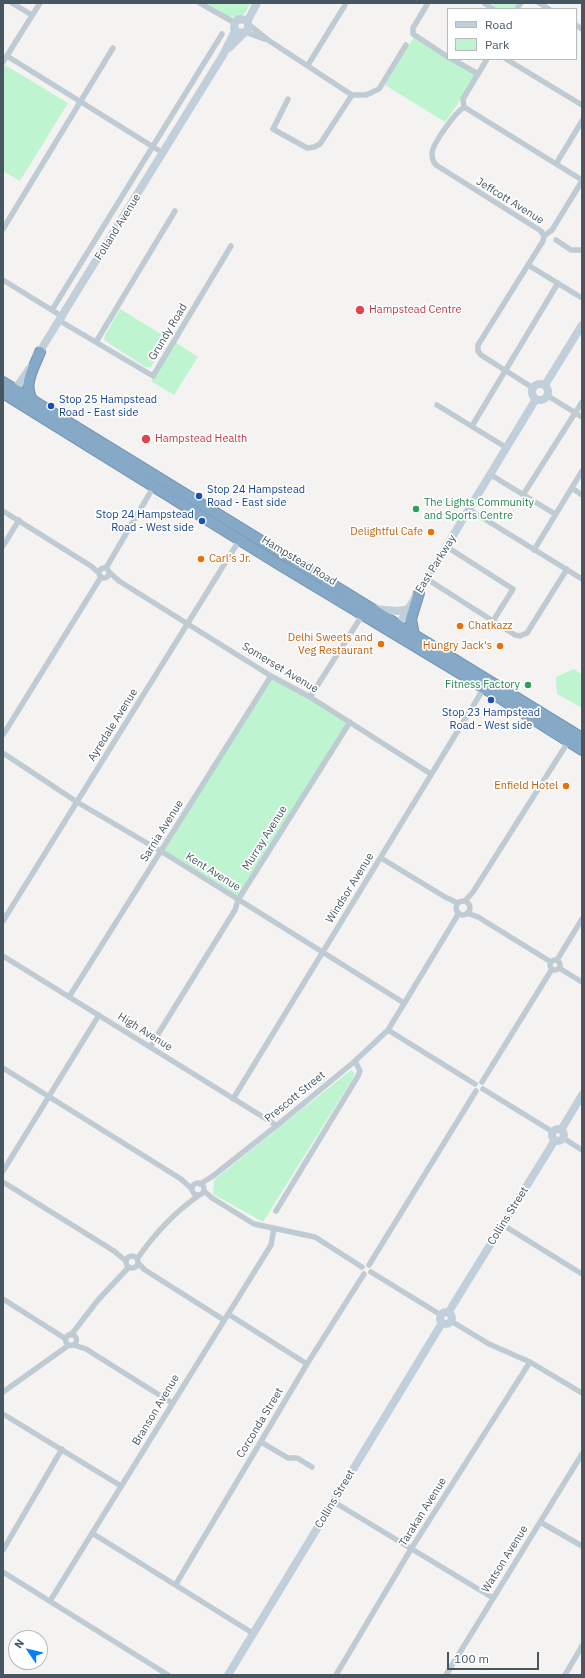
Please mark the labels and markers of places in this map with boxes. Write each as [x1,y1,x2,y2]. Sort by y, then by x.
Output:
place label: Hampstead Centre [369,303,462,317]
marker: Hampstead Centre [354,304,366,316]
place label: Stop 25 Hampstead Road - East side [59,393,157,419]
marker: Stop 25 Hampstead Road - East side [46,401,56,411]
place label: Hampstead Health [155,432,247,446]
marker: Hampstead Health [140,433,152,445]
place label: Stop 24 Hampstead Road - East side [207,483,305,509]
marker: Stop 24 Hampstead Road - East side [194,491,204,501]
place label: The Lights Community and Sports Centre [424,496,534,522]
marker: The Lights Community and Sports Centre [411,504,421,514]
place label: Stop 24 Hampstead Road - West side [96,508,194,534]
marker: Stop 24 Hampstead Road - West side [197,516,207,526]
place label: Delightful Cafe [350,525,423,539]
marker: Delightful Cafe [426,527,436,537]
place label: Carl's Jr. [209,552,251,566]
marker: Carl's Jr. [196,554,206,564]
place label: Chatkazz [468,619,513,633]
marker: Chatkazz [455,621,465,631]
place label: Delhi Sweets and Veg Restaurant [288,631,373,657]
marker: Delhi Sweets and Veg Restaurant [376,639,386,649]
place label: Hungry Jack's [423,639,492,653]
marker: Hungry Jack's [495,641,505,651]
place label: Fitness Factory [445,678,520,692]
marker: Fitness Factory [523,680,533,690]
marker: Stop 23 Hampstead Road - West side [486,695,496,705]
place label: Stop 23 Hampstead Road - West side [442,706,540,732]
place label: Enfield Hotel [494,779,558,793]
marker: Enfield Hotel [561,781,571,791]

